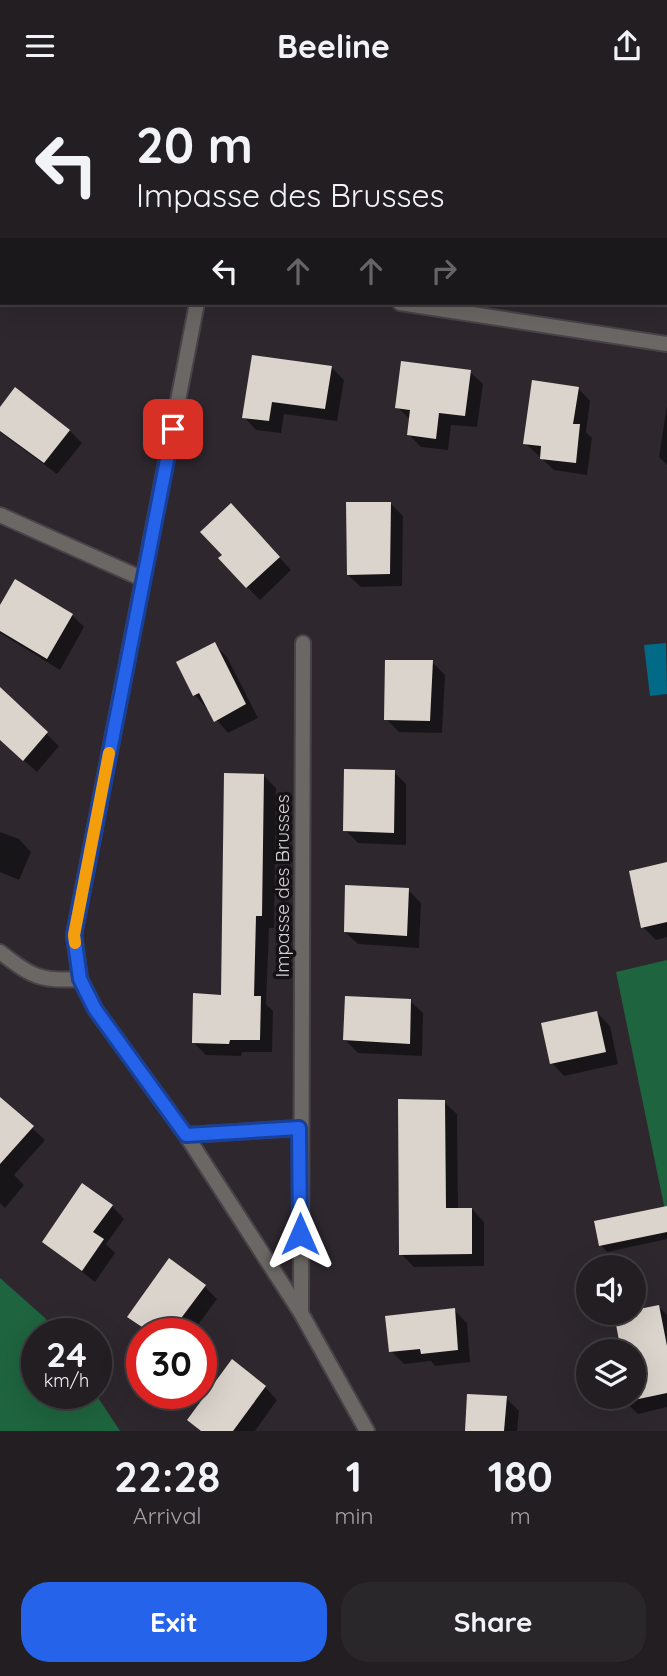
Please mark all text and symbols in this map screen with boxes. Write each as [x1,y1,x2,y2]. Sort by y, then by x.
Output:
text: Beeline [277,26,390,66]
icon: menu [21,27,59,65]
icon: share [608,27,646,65]
text: 20 m [136,114,253,175]
icon: left [21,119,112,210]
text: Impasse des Brusses [136,175,444,215]
icon: left [206,252,244,290]
icon: ahead [279,252,317,290]
icon: ahead [352,252,390,290]
icon: right [425,252,463,290]
pin [143,399,203,459]
icon: arrive [154,410,192,448]
street label: Impasse des Brusses [270,794,294,978]
position arrow [263,1197,337,1271]
map controls [576,1255,646,1409]
button: sound [576,1255,646,1325]
speed limit sign: 30 [126,1318,217,1409]
text: 24 [46,1332,87,1376]
button: layers [576,1339,646,1409]
text: km/h [44,1369,89,1392]
text: 22:28 [114,1450,220,1503]
text: 1 [346,1450,362,1503]
text: 180 [488,1450,553,1503]
text: Arrival [133,1501,202,1530]
text: min [334,1501,374,1530]
text: m [510,1501,531,1530]
button: Exit [21,1582,327,1662]
button: Share [341,1582,646,1662]

